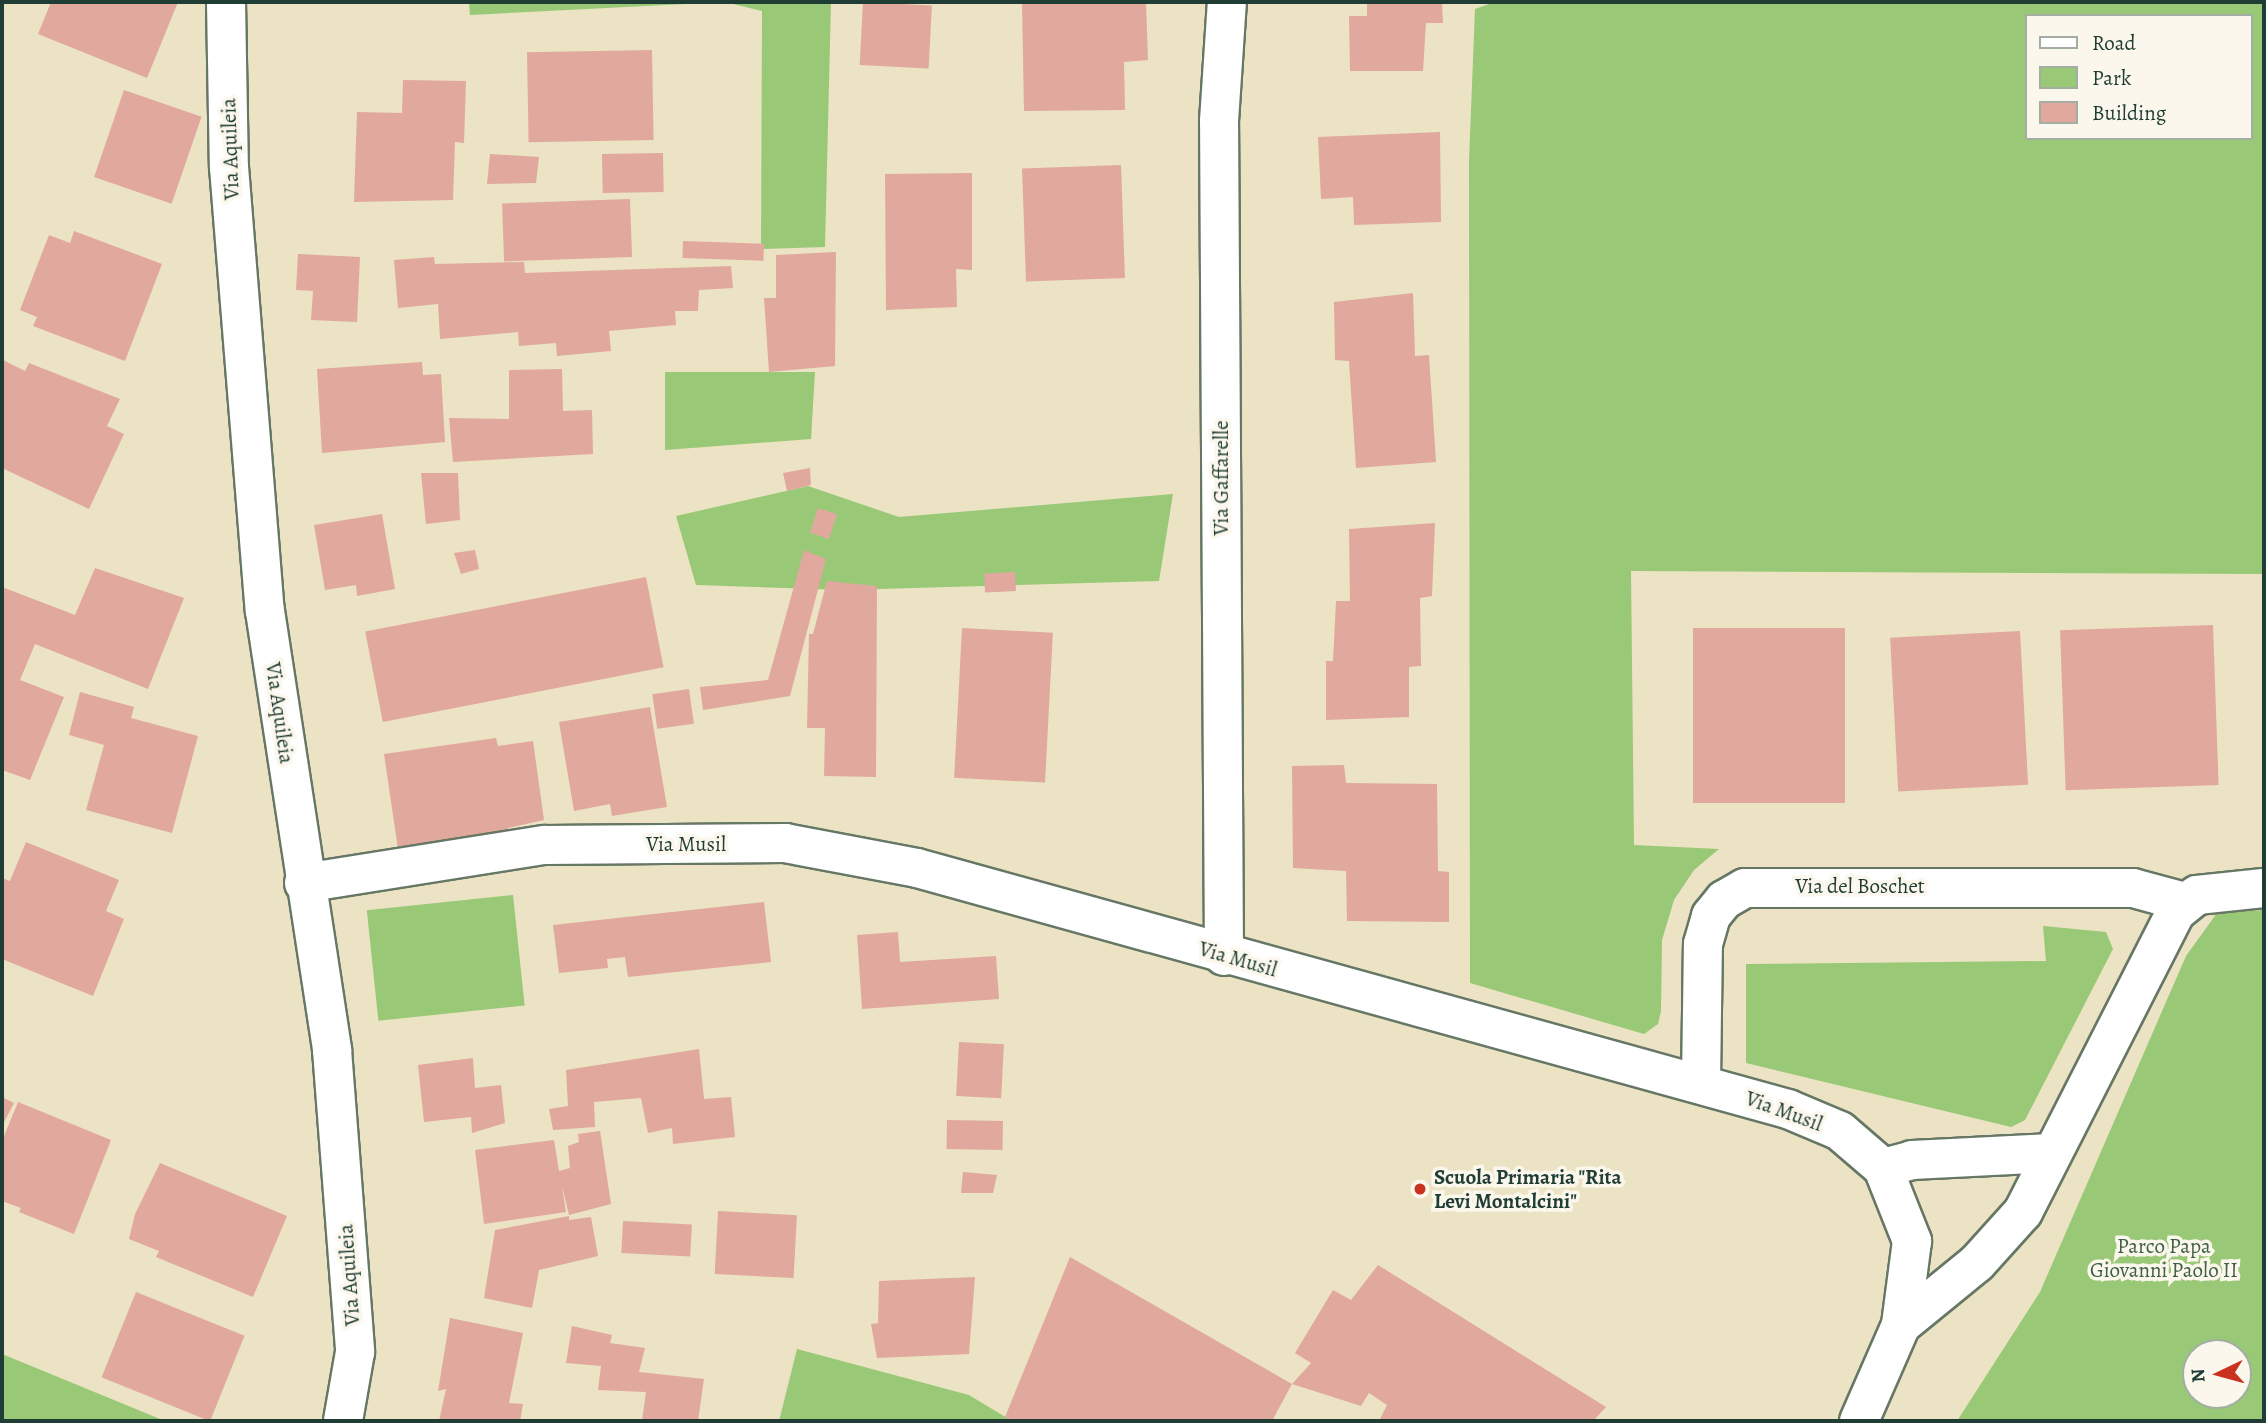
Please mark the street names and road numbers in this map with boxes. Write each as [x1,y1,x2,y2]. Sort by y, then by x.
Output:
street label: Via Aquileia [216,98,244,200]
street label: Via Gaffarelle [1208,420,1234,536]
street label: Via Aquileia [260,661,300,765]
street label: Via Musil [646,831,726,857]
street label: Via del Boschet [1795,873,1925,899]
street label: Via Musil [1196,936,1280,982]
street label: Via Musil [1742,1085,1826,1137]
street label: Via Aquileia [333,1223,365,1327]

